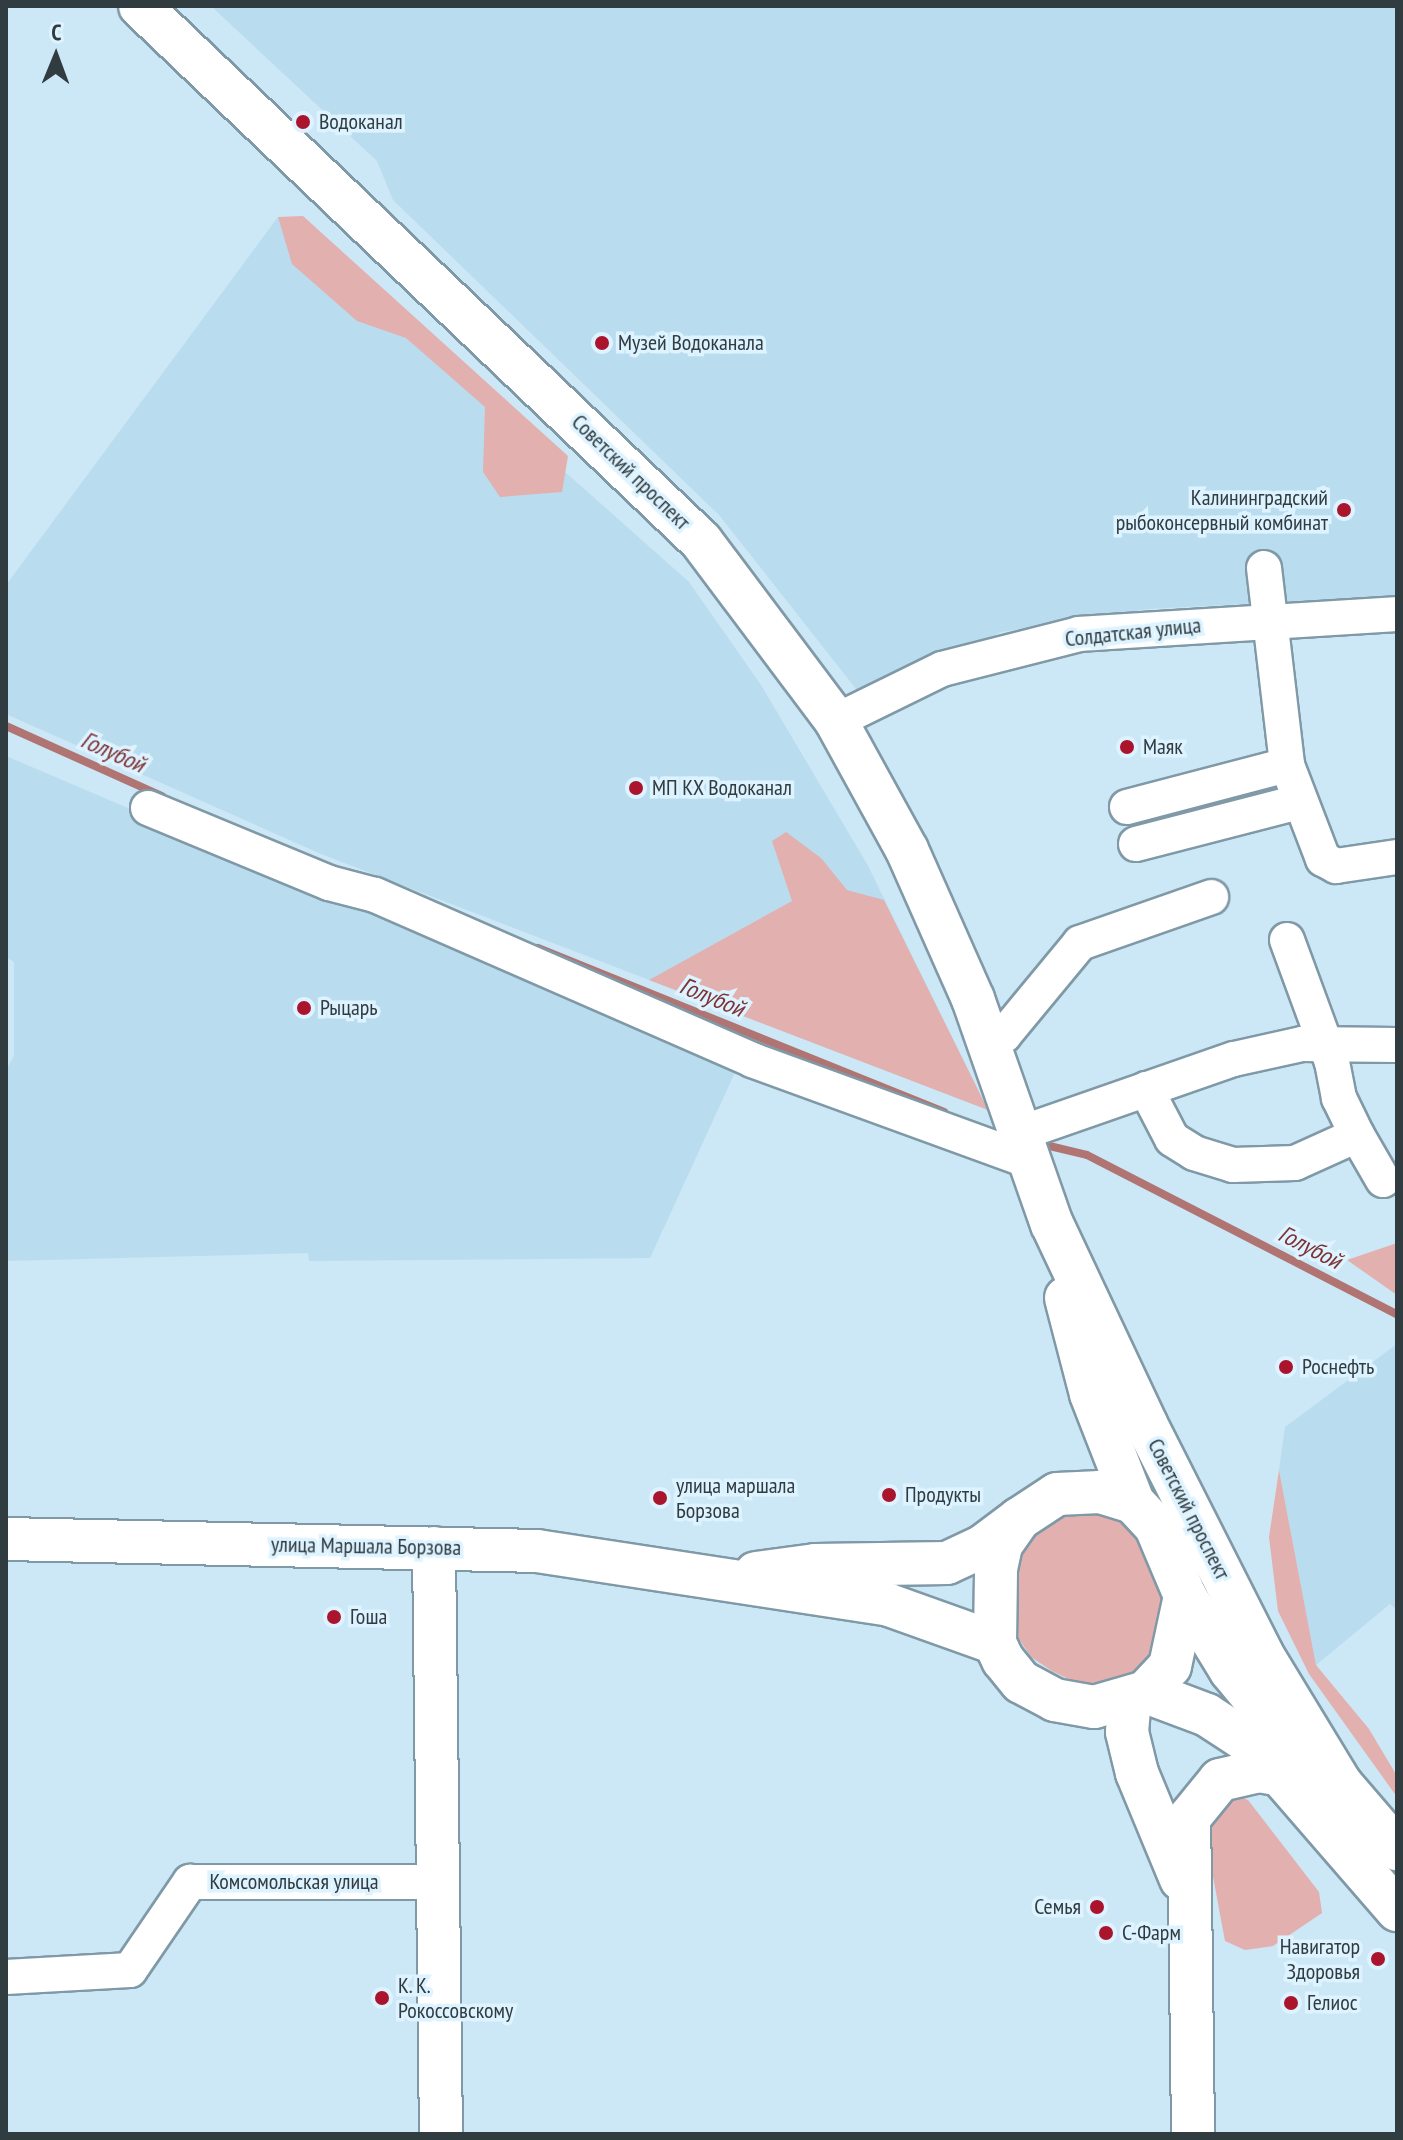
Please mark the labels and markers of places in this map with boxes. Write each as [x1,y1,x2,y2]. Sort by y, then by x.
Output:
place label: Водоканал [319,109,403,135]
marker: Водоканал [294,113,312,131]
place label: Музей Водоканала [618,330,764,356]
marker: Музей Водоканала [593,334,611,352]
place label: Калининградский рыбоконсервный комбинат [1116,484,1328,536]
marker: Калининградский рыбоконсервный комбинат [1335,501,1353,519]
place label: Маяк [1143,734,1183,760]
marker: Маяк [1118,738,1136,756]
place label: МП КХ Водоканал [652,775,792,801]
marker: МП КХ Водоканал [627,779,645,797]
place label: Рыцарь [320,995,378,1021]
marker: Рыцарь [295,999,313,1017]
place label: Роснефть [1302,1354,1374,1380]
marker: Роснефть [1277,1358,1295,1376]
place label: улица маршала Борзова [676,1472,795,1524]
place label: Продукты [905,1482,981,1508]
marker: Продукты [880,1486,898,1504]
marker: улица маршала Борзова [651,1489,669,1507]
place label: Гоша [350,1604,387,1630]
marker: Гоша [325,1608,343,1626]
place label: Семья [1034,1894,1081,1920]
marker: Семья [1088,1898,1106,1916]
place label: С-Фарм [1122,1920,1181,1946]
marker: С-Фарм [1097,1924,1115,1942]
place label: Навигатор Здоровья [1280,1933,1360,1984]
marker: Навигатор Здоровья [1367,1948,1389,1970]
place label: К. К. Рокоссовскому [398,1972,513,2024]
marker: К. К. Рокоссовскому [373,1989,391,2007]
place label: Гелиос [1307,1990,1358,2016]
marker: Гелиос [1282,1994,1300,2012]

